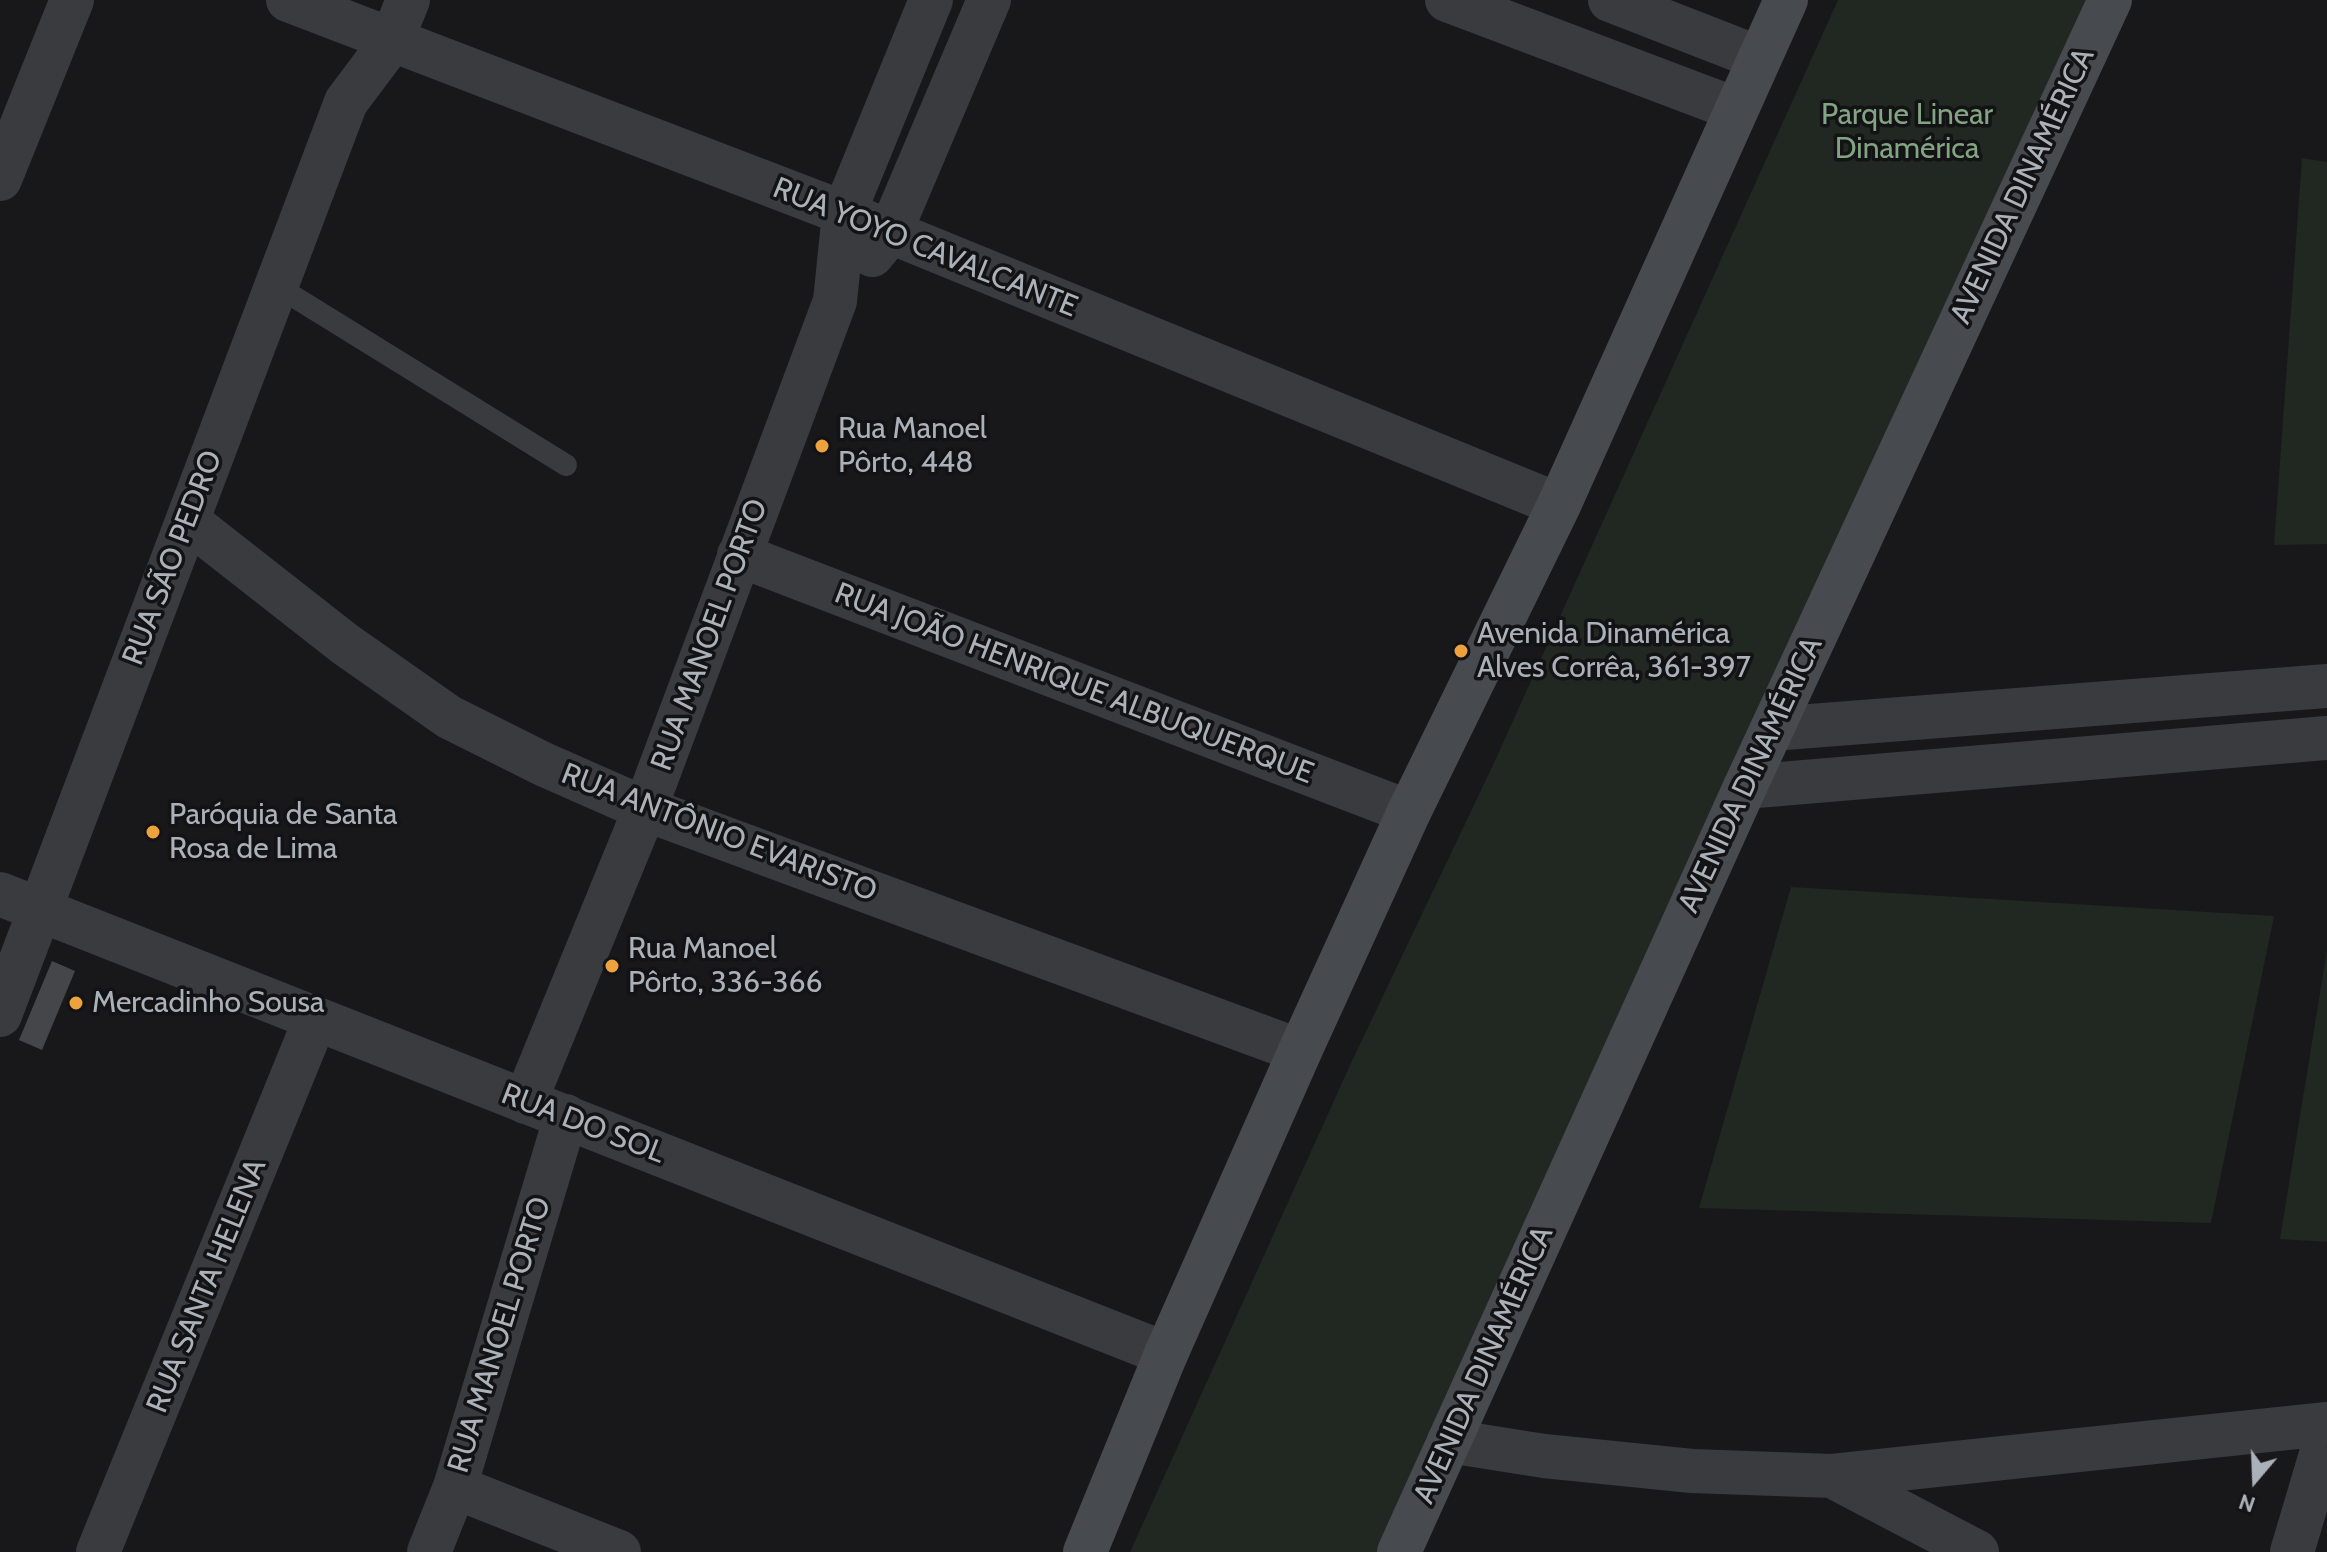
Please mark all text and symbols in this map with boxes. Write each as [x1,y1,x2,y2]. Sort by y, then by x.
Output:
street label: AVENIDA DINAMÉRICA [1943,42,2103,330]
park label: Parque Linear Dinamérica [1821,97,1993,168]
street label: RUA YOYO CAVALCANTE [768,170,1082,326]
place label: Rua Manoel Pôrto, 448 [838,411,987,482]
marker: Rua Manoel Pôrto, 448 [813,437,831,455]
street label: RUA SÃO PEDRO [116,446,230,670]
street label: RUA MANOEL PORTO [644,494,776,776]
street label: RUA JOÃO HENRIQUE ALBUQUERQUE [830,576,1318,792]
place label: Avenida Dinamérica Alves Corrêa, 361-397 [1477,616,1751,686]
street label: AVENIDA DINAMÉRICA [1671,631,1831,919]
marker: Avenida Dinamérica Alves Corrêa, 361-397 [1452,642,1470,660]
street label: RUA ANTÔNIO EVARISTO [556,756,882,910]
place label: Paróquia de Santa Rosa de Lima [169,797,397,868]
marker: Paróquia de Santa Rosa de Lima [144,823,162,841]
place label: Rua Manoel Pôrto, 336-366 [628,931,823,1002]
marker: Rua Manoel Pôrto, 336-366 [603,957,621,975]
place label: Mercadinho Sousa [92,985,324,1021]
marker: Mercadinho Sousa [67,994,85,1012]
street label: RUA DO SOL [496,1076,670,1172]
street label: RUA SANTA HELENA [140,1154,274,1418]
street label: RUA MANOEL PORTO [441,1193,559,1477]
street label: AVENIDA DINAMÉRICA [1407,1221,1561,1509]
north arrow [2215,1440,2295,1520]
text: N [2235,1488,2259,1518]

